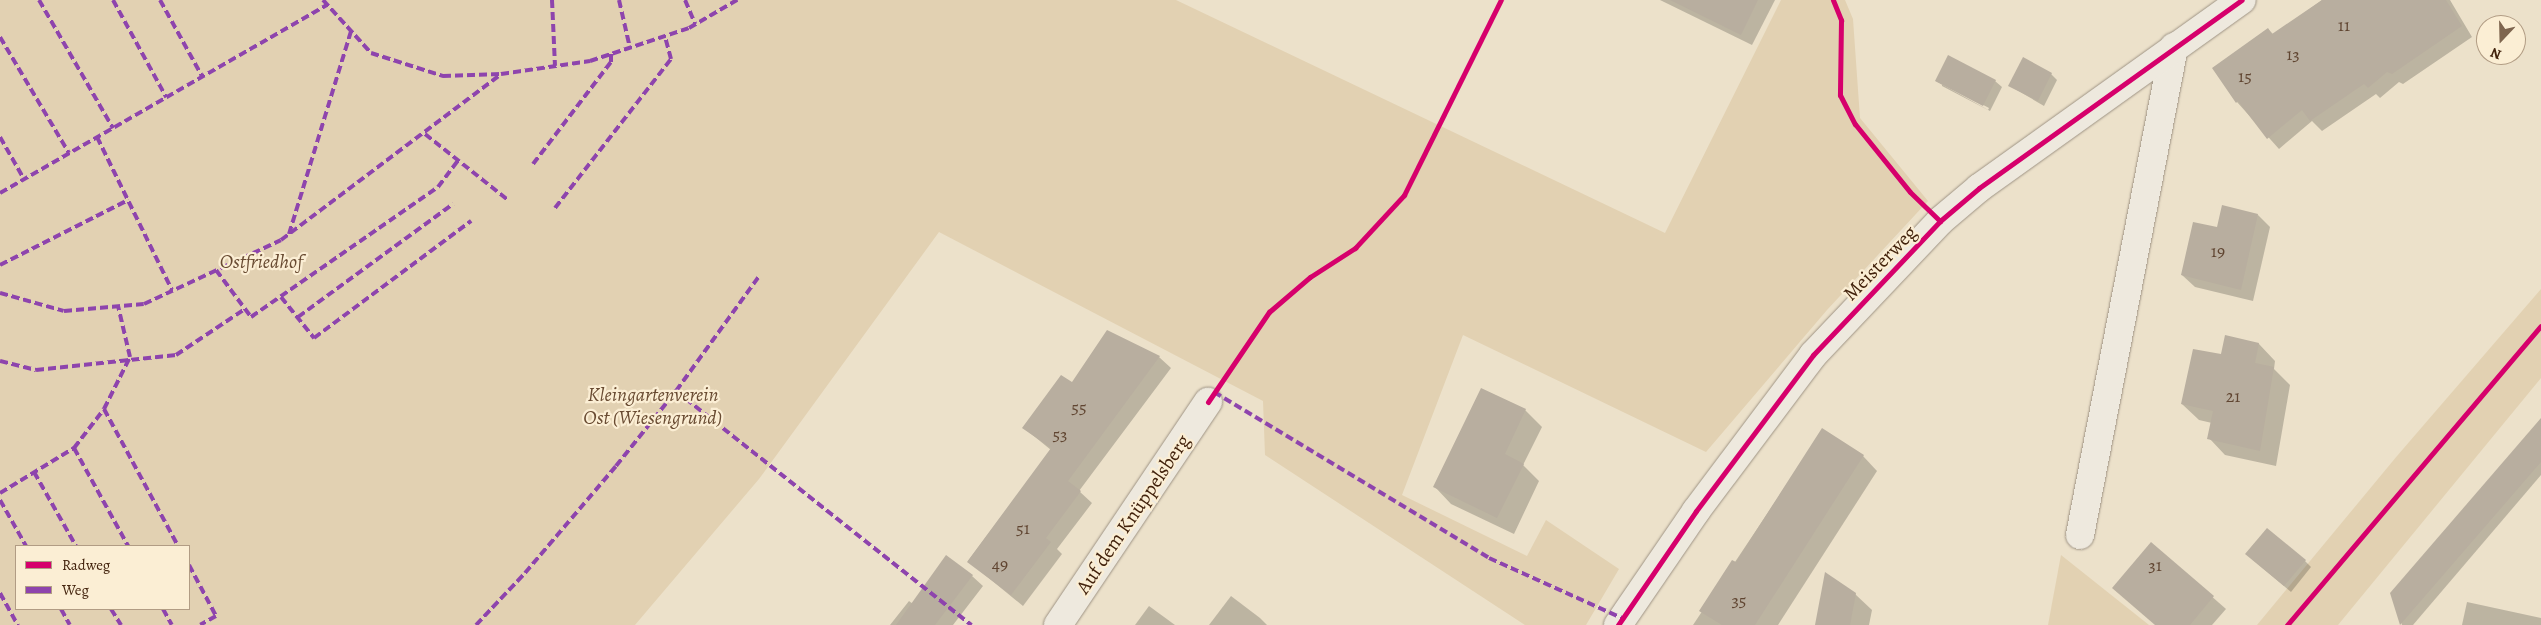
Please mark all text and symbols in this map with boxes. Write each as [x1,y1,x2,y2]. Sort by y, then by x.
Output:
house number: 11 [2338,14,2350,36]
north arrow [2476,15,2526,65]
house number: 13 [2286,43,2300,65]
text: N [2488,43,2504,64]
house number: 15 [2238,65,2252,87]
street label: Meisterweg [1838,220,1922,306]
house number: 19 [2211,240,2225,262]
park label: Ostfriedhof [220,249,302,273]
park label: Kleingartenverein Ost (Wiesengrund) [583,382,723,429]
house number: 21 [2226,385,2240,407]
house number: 55 [1071,396,1087,418]
house number: 53 [1052,423,1068,445]
street label: Auf dem Knüppelsberg [1071,430,1195,598]
house number: 51 [1016,517,1030,539]
legend [15,545,190,610]
house number: 49 [992,553,1008,575]
house number: 31 [2148,554,2162,576]
text: Radweg [62,555,110,575]
text: Weg [62,580,89,600]
house number: 35 [1731,589,1747,611]

